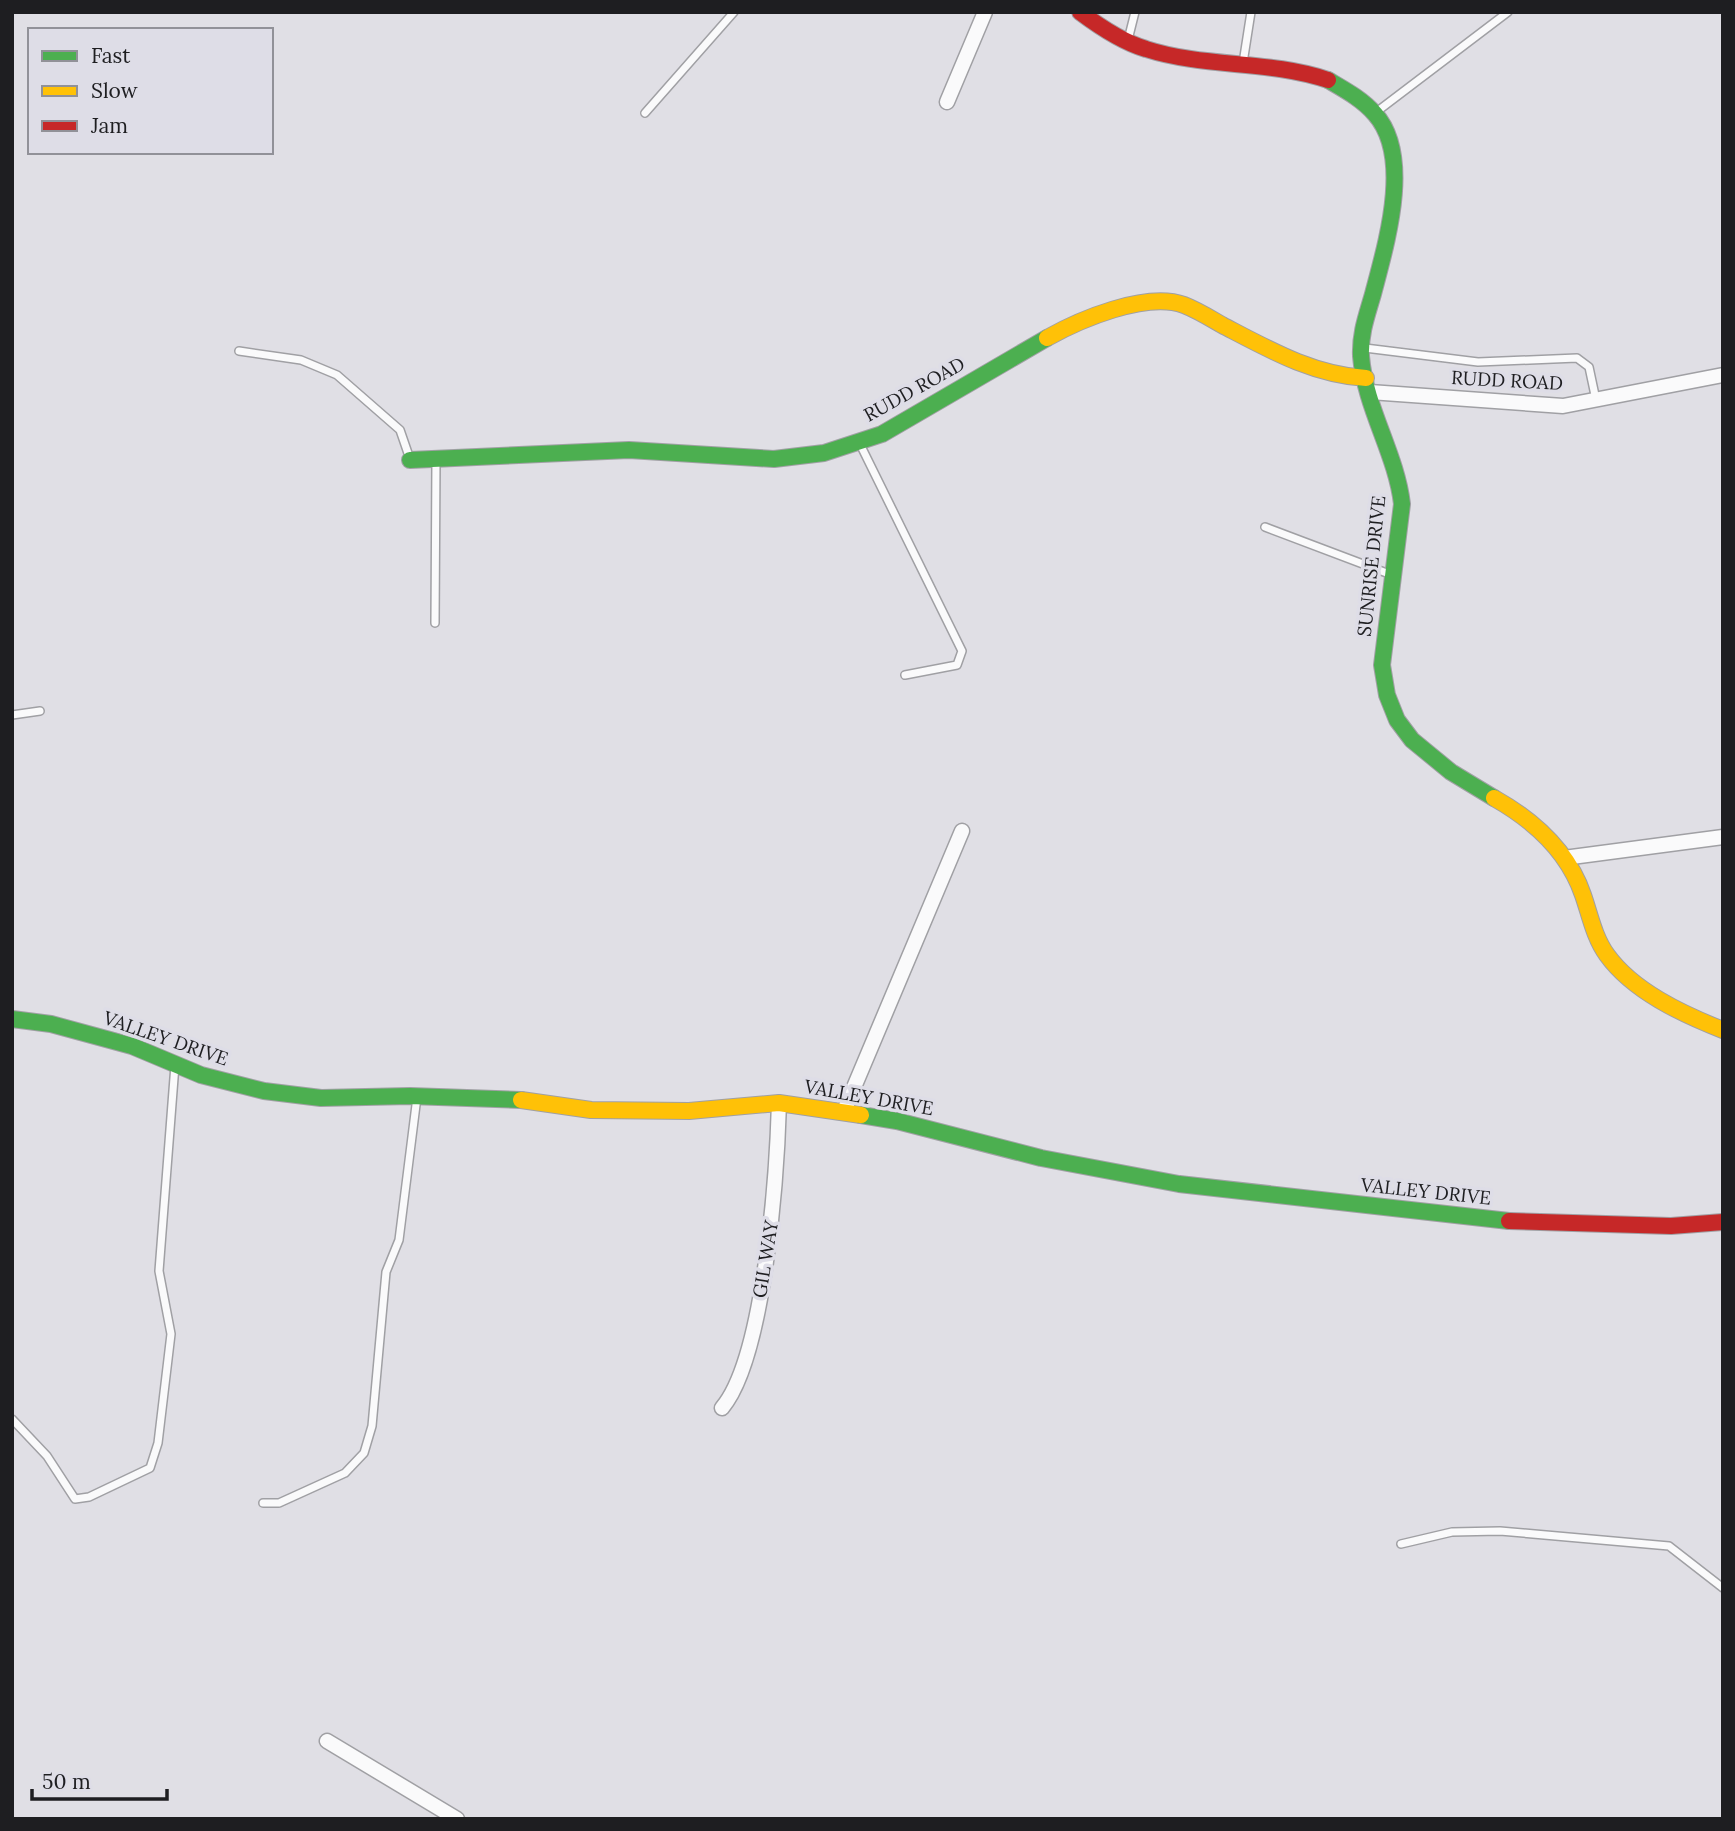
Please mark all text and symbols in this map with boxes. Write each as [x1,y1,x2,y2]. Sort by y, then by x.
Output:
legend [28,28,273,154]
text: Fast [91,42,131,69]
text: Slow [91,77,138,104]
text: Jam [90,112,128,139]
street label: RUDD ROAD [859,351,969,427]
street label: RUDD ROAD [1450,365,1564,395]
street label: SUNRISE DRIVE [1352,494,1390,638]
street label: VALLEY DRIVE [99,1005,232,1071]
street label: VALLEY DRIVE [802,1074,935,1120]
street label: VALLEY DRIVE [1359,1172,1492,1210]
street label: GIL WAY [747,1218,783,1299]
scale bar [32,1758,166,1802]
text: 50 m [42,1768,91,1795]

